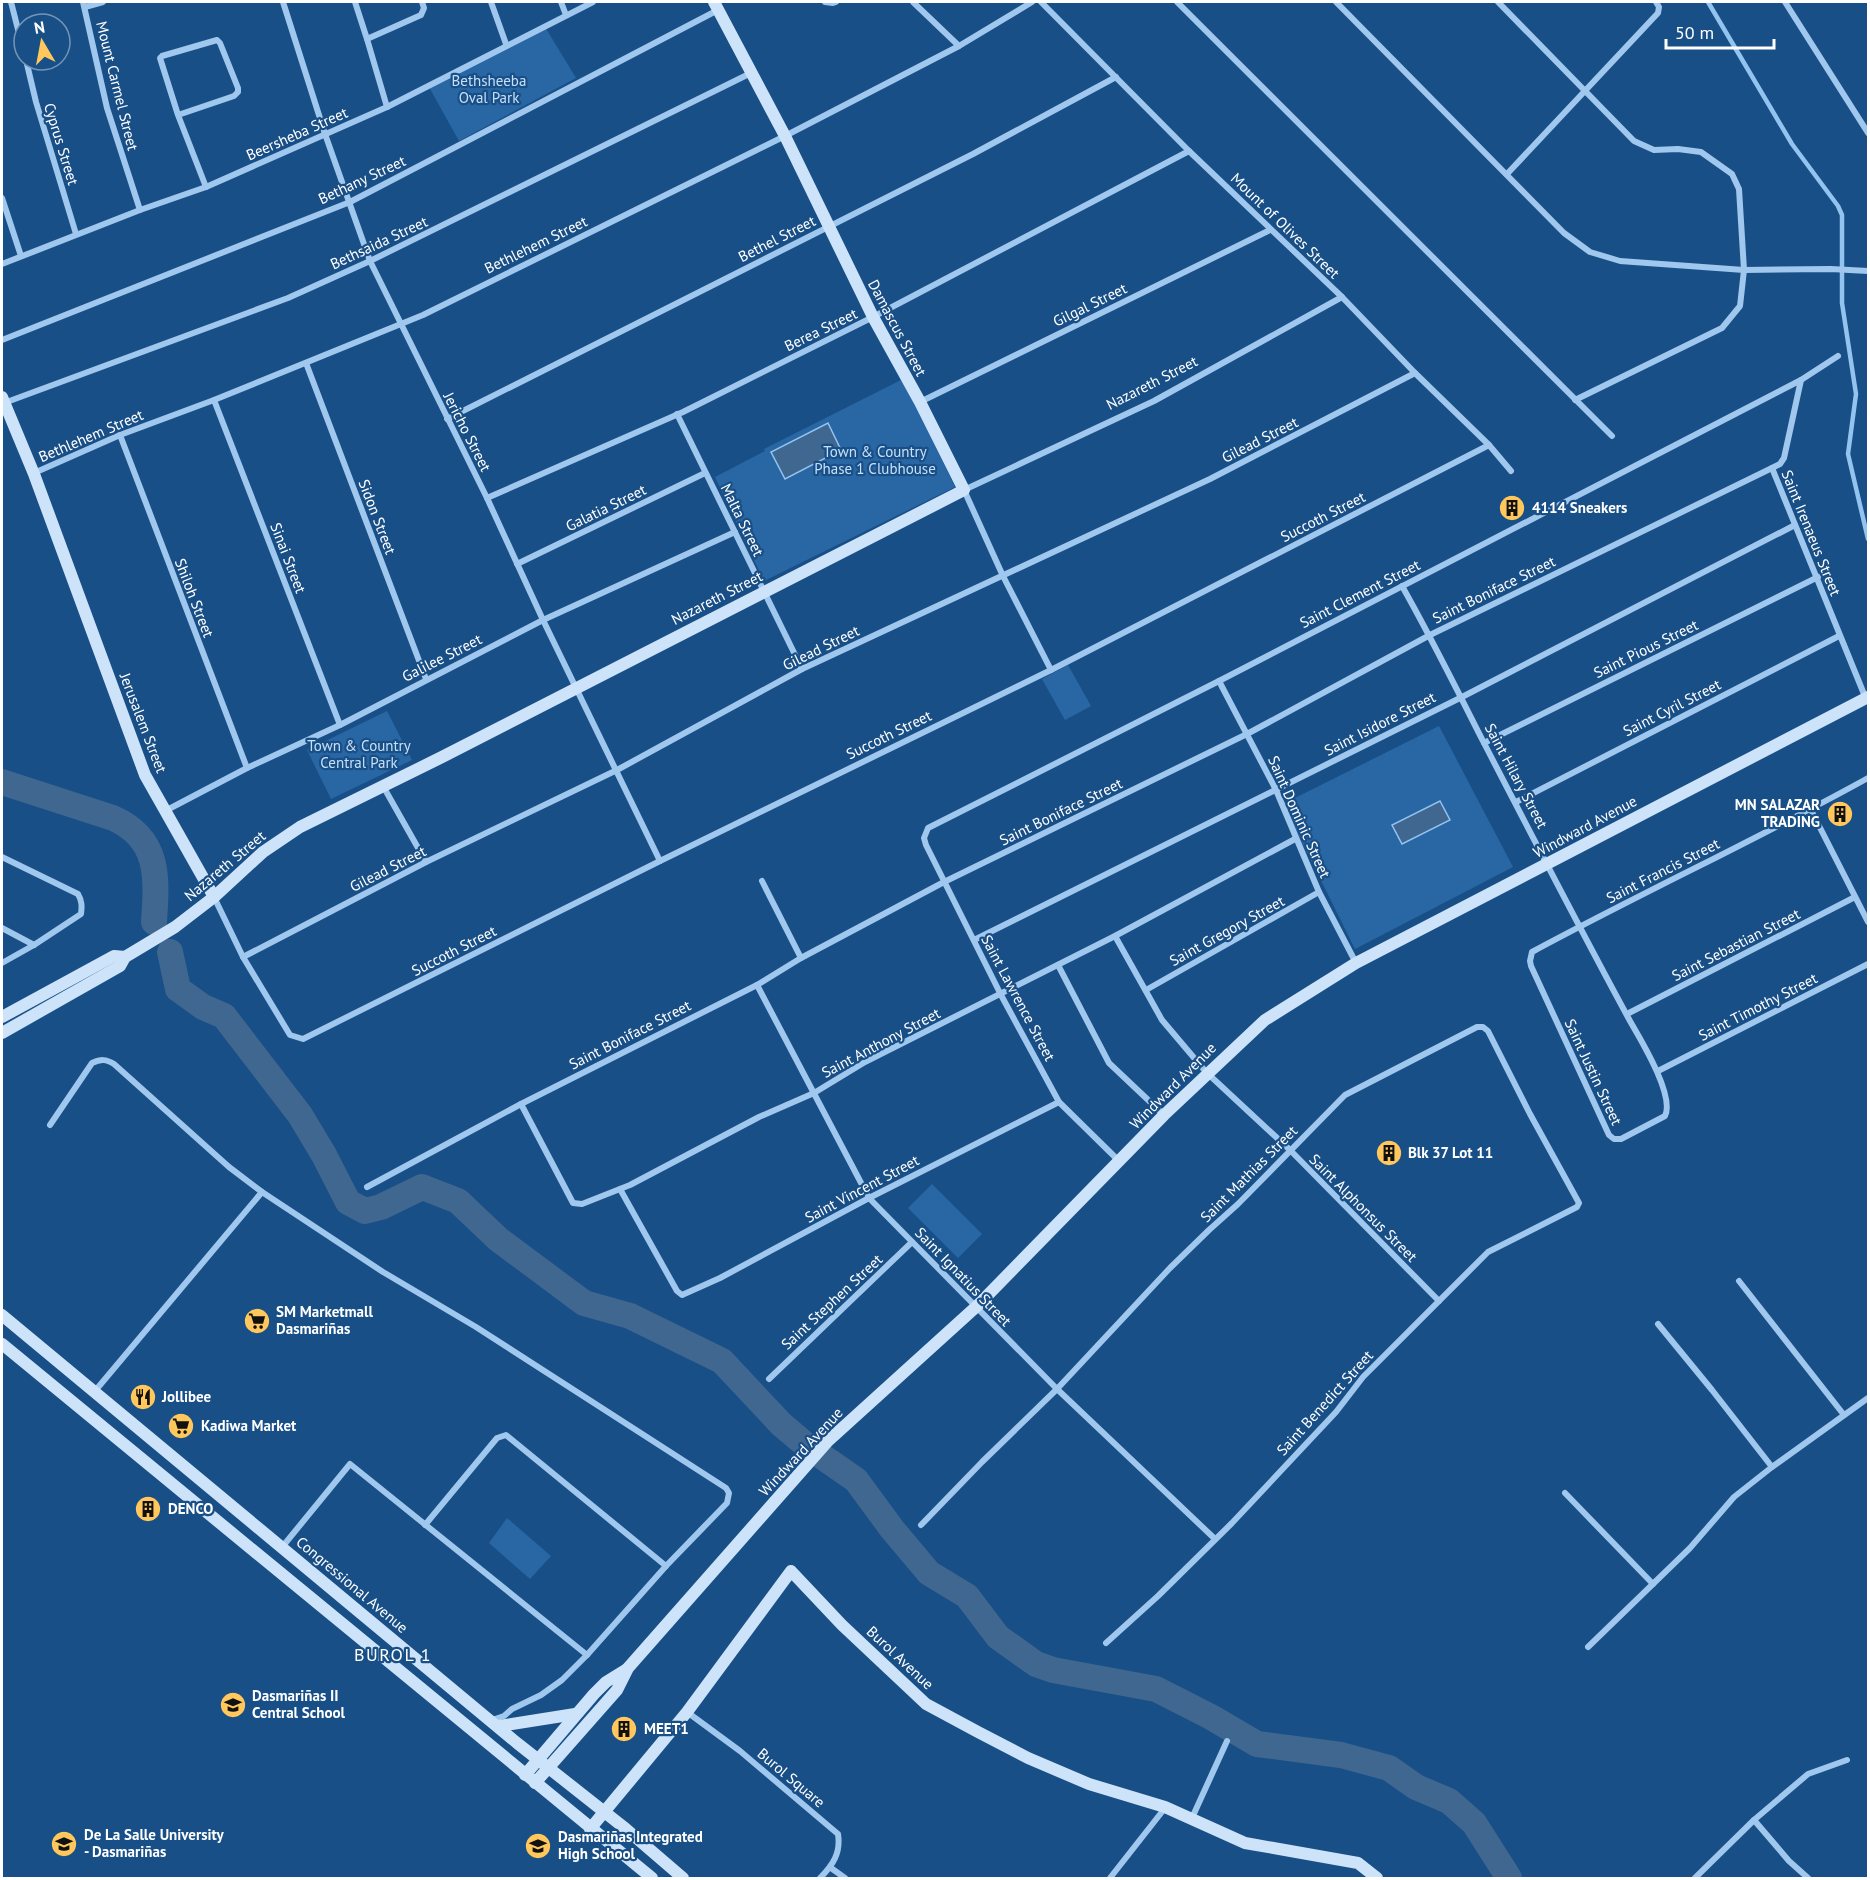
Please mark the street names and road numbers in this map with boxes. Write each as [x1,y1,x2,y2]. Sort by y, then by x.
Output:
street label: Mount Carmel Street [92,19,143,153]
street label: Cyprus Street [40,101,83,187]
street label: Beersheba Street [243,103,350,164]
street label: Bethany Street [315,151,408,208]
street label: Mount of Olives Street [1227,169,1344,282]
street label: Bethlehem Street [481,211,590,278]
street label: Bethel Street [735,211,819,266]
street label: Bethsaida Street [327,212,431,273]
street label: Damascus Street [864,276,931,379]
street label: Gilgal Street [1050,279,1130,331]
street label: Berea Street [781,304,860,355]
street label: Nazareth Street [1103,351,1201,414]
street label: Jericho Street [439,388,496,475]
street label: Bethlehem Street [36,405,146,466]
street label: Gilead Street [1218,412,1301,467]
street label: Saint Irenaeus Street [1778,467,1845,598]
street label: Sidon Street [355,477,400,557]
street label: Galatia Street [562,480,649,535]
street label: Malta Street [717,480,768,559]
street label: Succoth Street [1277,487,1368,546]
street label: Sinai Street [266,520,311,596]
street label: Saint Boniface Street [1429,552,1558,628]
street label: Saint Clement Street [1296,555,1423,632]
street label: Shiloh Street [171,556,218,640]
street label: Nazareth Street [668,566,766,629]
street label: Saint Pious Street [1590,615,1701,682]
street label: Gilead Street [779,621,862,674]
street label: Galilee Street [399,629,485,686]
street label: Jerusalem Street [115,669,171,775]
street label: Saint Cyril Street [1620,675,1724,740]
street label: Saint Isidore Street [1321,687,1439,760]
street label: Succoth Street [843,706,935,763]
street label: Saint Hilary Street [1481,720,1552,832]
street label: Saint Dominic Street [1264,753,1335,881]
street label: Saint Boniface Street [996,774,1125,850]
street label: Windward Avenue [1530,791,1640,862]
street label: Nazareth Street [180,826,269,905]
street label: Saint Francis Street [1603,834,1723,907]
street label: Gilead Street [346,841,429,896]
street label: Saint Gregory Street [1166,891,1288,970]
street label: Saint Sebastian Street [1669,904,1803,985]
street label: Succoth Street [408,921,499,980]
street label: Saint Lawrence Street [977,932,1060,1064]
street label: Saint Timothy Street [1695,968,1820,1045]
street label: Saint Boniface Street [566,996,694,1074]
street label: Saint Anthony Street [818,1003,943,1082]
street label: Saint Justin Street [1561,1016,1626,1128]
street label: Windward Avenue [1125,1038,1220,1133]
street label: Saint Mathias Street [1196,1121,1301,1226]
street label: Saint Vincent Street [801,1150,922,1227]
street label: Saint Alphonsus Street [1305,1150,1421,1266]
street label: Saint Ignatius Street [911,1223,1016,1330]
street label: Saint Stephen Street [777,1250,886,1353]
street label: Saint Benedict Street [1272,1346,1377,1459]
street label: Windward Avenue [755,1403,847,1500]
street label: Congressional Avenue [293,1532,412,1637]
street label: Burol Avenue [863,1622,938,1693]
street label: Burol Square [754,1744,829,1811]

